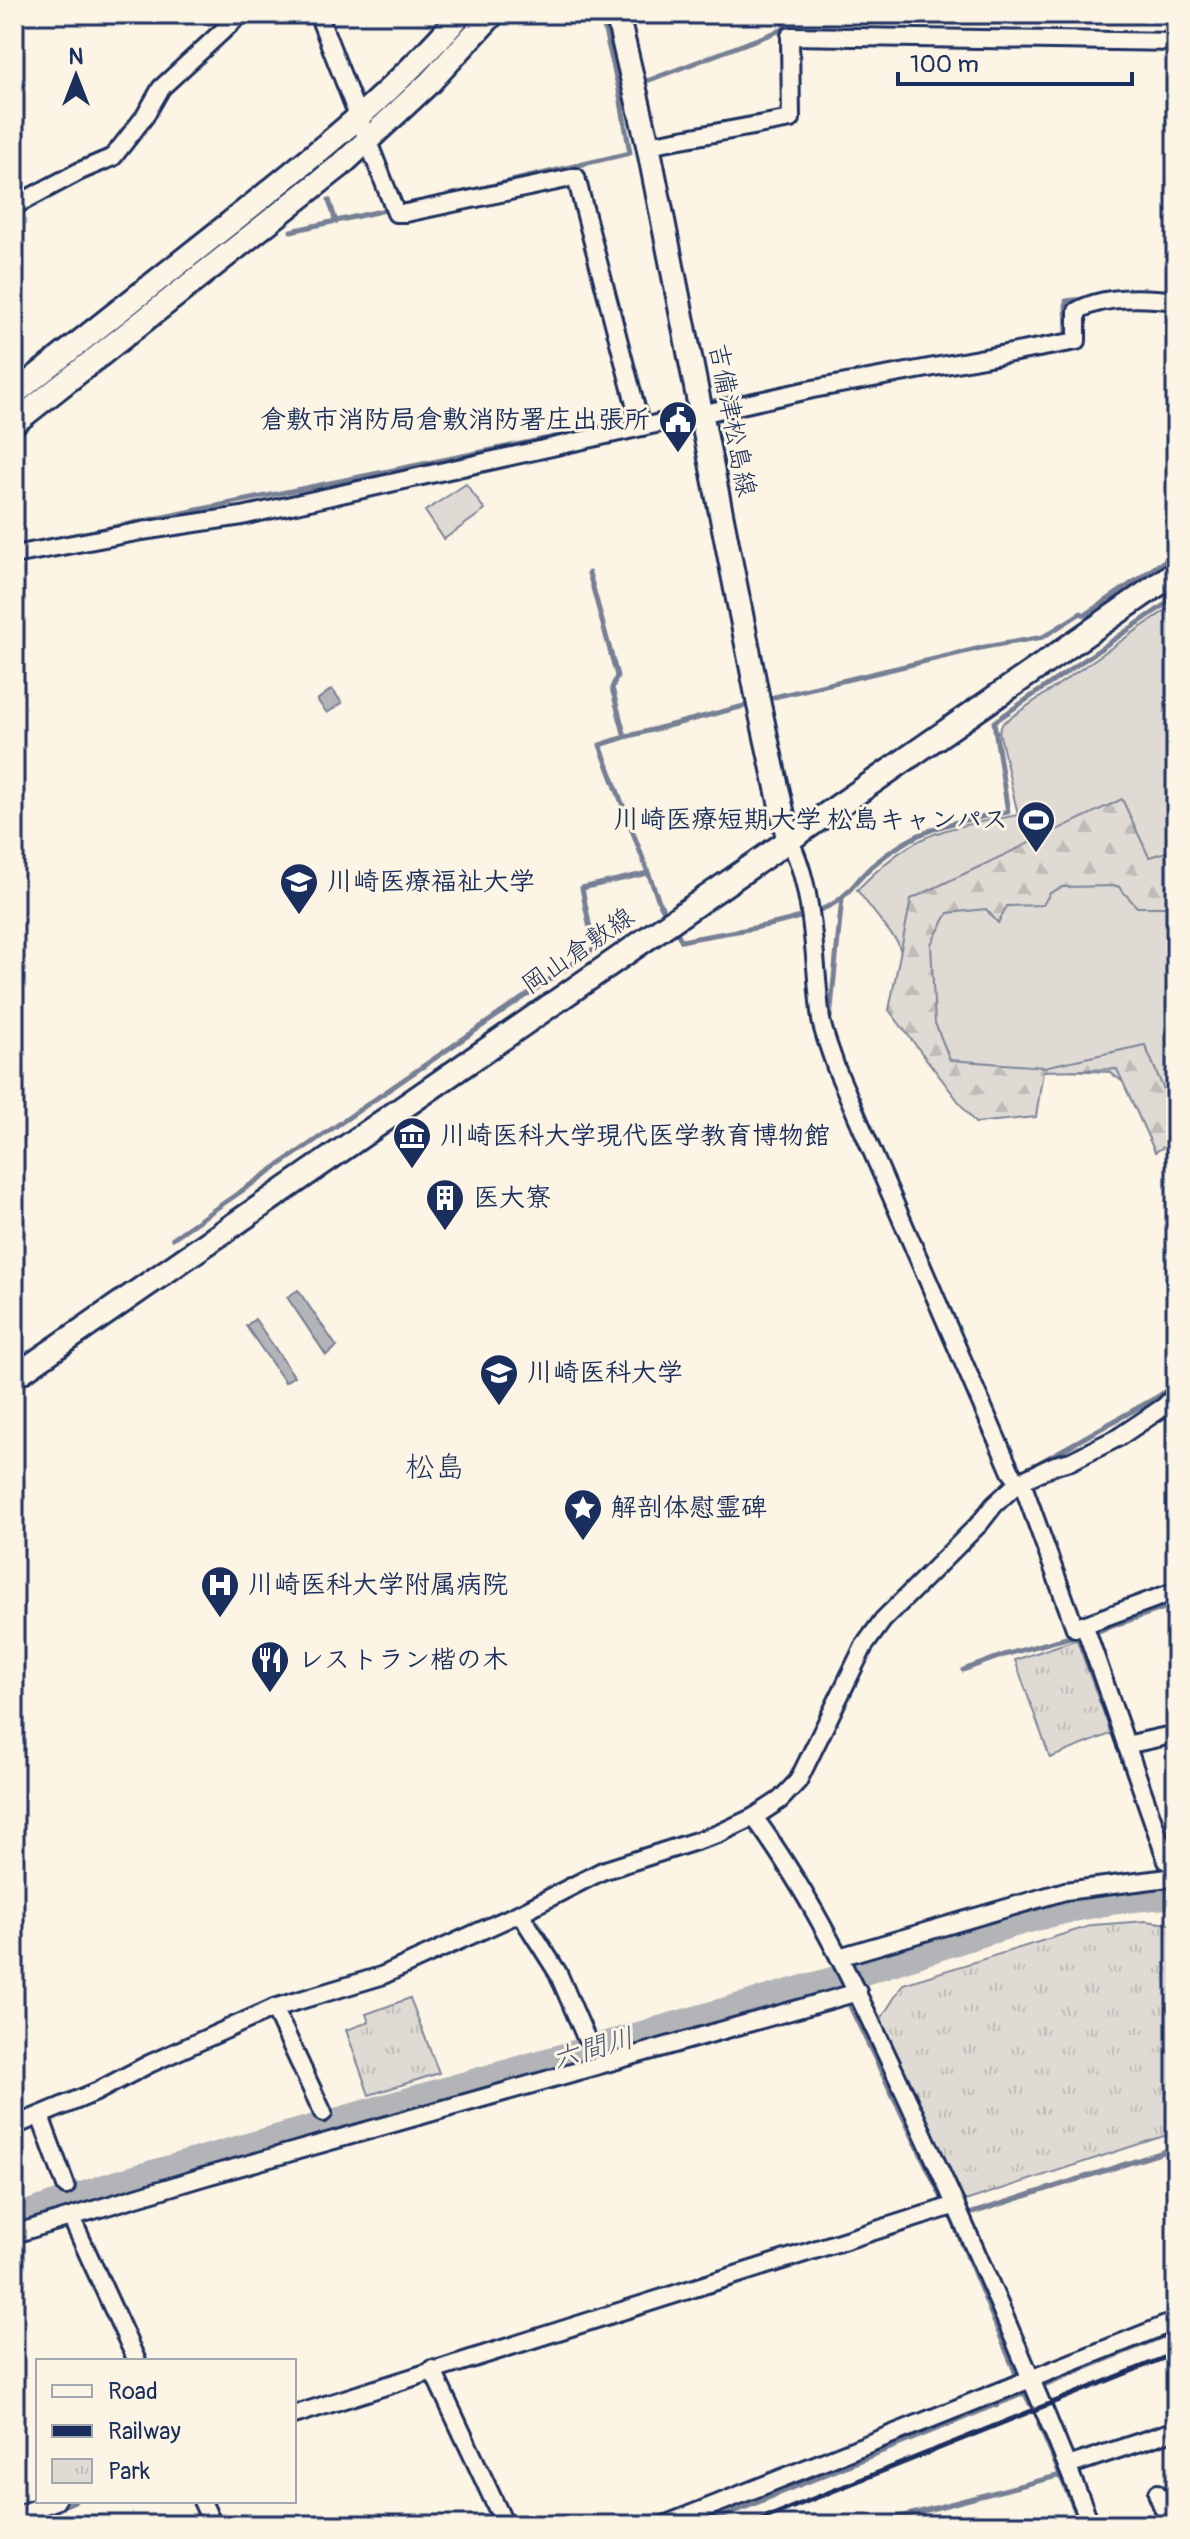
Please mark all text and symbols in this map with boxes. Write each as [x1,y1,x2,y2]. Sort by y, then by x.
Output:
north arrow [36,36,116,116]
scale bar [898,36,1132,86]
text: N [69,43,84,71]
text: 100 m [910,50,979,79]
street label: 吉備津松島線 [701,340,763,500]
public building icon: 倉敷市消防局倉敷消防署庄出張所 [657,399,699,454]
place label: 倉敷市消防局倉敷消防署庄出張所 [260,404,650,436]
sports icon: 川崎医療短期大学 松島キャンパス [1015,799,1057,854]
place label: 川崎医療短期大学 松島キャンパス [613,804,1008,836]
school or university icon: 川崎医療福祉大学 [278,861,320,916]
place label: 川崎医療福祉大学 [327,866,535,898]
street label: 岡山倉敷線 [516,901,640,1001]
museum icon: 川崎医科大学現代医学教育博物館 [391,1115,433,1170]
place label: 川崎医科大学現代医学教育博物館 [440,1120,830,1152]
building icon: 医大寮 [424,1177,466,1232]
place label: 医大寮 [473,1182,551,1214]
school or university icon: 川崎医科大学 [478,1352,520,1407]
place label: 川崎医科大学 [527,1357,683,1389]
district label: 松島 [405,1449,465,1486]
place icon: 解剖体慰霊碑 [562,1487,604,1542]
place label: 解剖体慰霊碑 [611,1492,767,1524]
hospital icon: 川崎医科大学附属病院 [199,1564,241,1619]
place label: 川崎医科大学附属病院 [248,1569,508,1601]
restaurant icon: レストラン楷の木 [249,1639,291,1694]
place label: レストラン楷の木 [298,1644,508,1676]
water label: 六間川 [548,2021,638,2077]
legend [36,2359,296,2503]
text: Road [108,2377,158,2406]
text: Railway [108,2417,181,2446]
text: Park [108,2457,150,2486]

